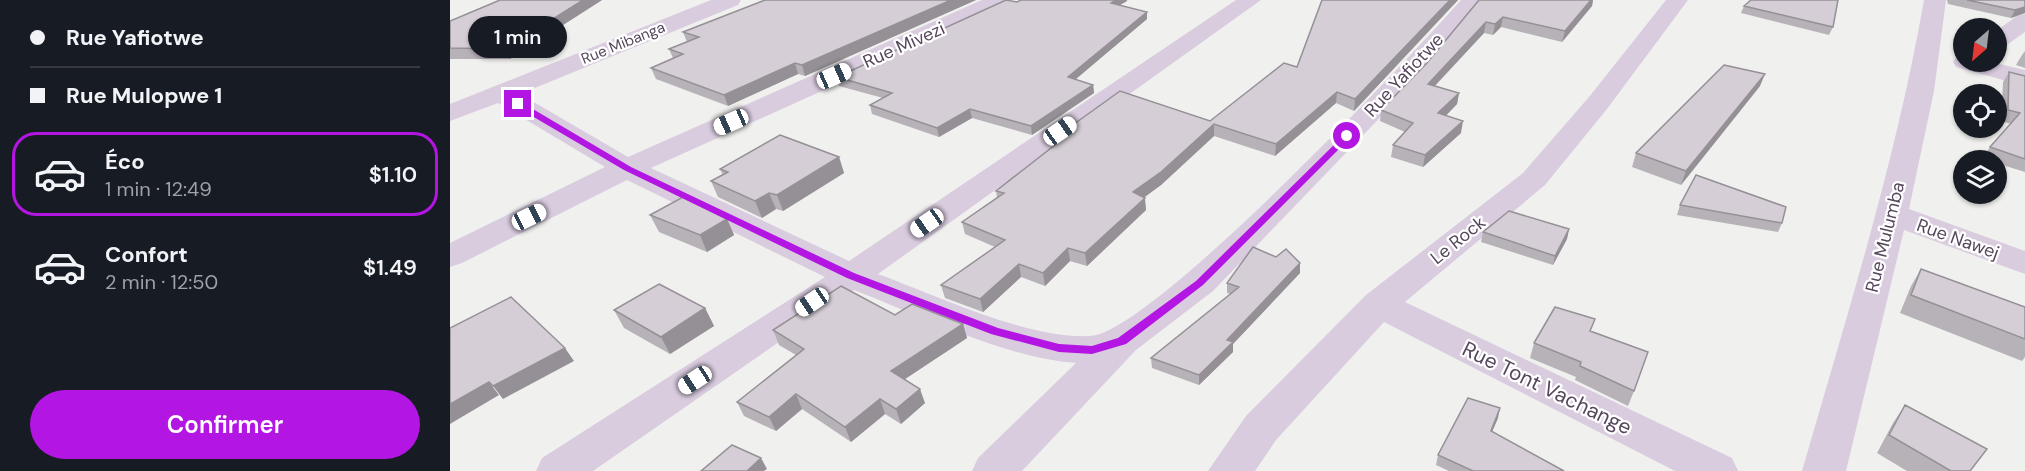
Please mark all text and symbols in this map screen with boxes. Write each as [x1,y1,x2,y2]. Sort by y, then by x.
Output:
street label: Rue Mivezi [859,16,949,74]
callout: 1 min [469,17,568,59]
street label: Rue Mibanga [578,17,668,69]
north arrow [1953,18,2007,72]
map controls [1953,18,2007,204]
text: Rue Yafiotwe [66,23,204,52]
text: 1 min [494,24,541,50]
street label: Rue Yafiotwe [1359,28,1449,122]
car [814,60,854,92]
text: Rue Mulopwe 1 [66,81,222,110]
button: locate [1953,84,2007,138]
route end [504,90,531,117]
car [711,106,751,138]
car [1040,113,1080,149]
route start [1333,122,1360,149]
icon: car [33,147,87,201]
text: Éco [105,147,145,176]
button: layers [1953,150,2007,204]
text: $1.10 [369,160,417,189]
text: 1 min · 12:49 [105,176,212,202]
street label: Rue Mulumba [1860,179,1910,295]
car [509,201,549,233]
car [907,205,947,241]
street label: Le Rock [1425,210,1491,270]
street label: Rue Nawej [1913,213,2003,265]
icon: car [33,240,87,294]
text: Confort [105,240,188,269]
text: $1.49 [363,253,417,282]
text: 2 min · 12:50 [105,269,218,295]
car [792,284,832,320]
street label: Rue Tont Vachange [1458,335,1636,441]
car [675,363,715,397]
button: Confirmer [30,390,420,459]

